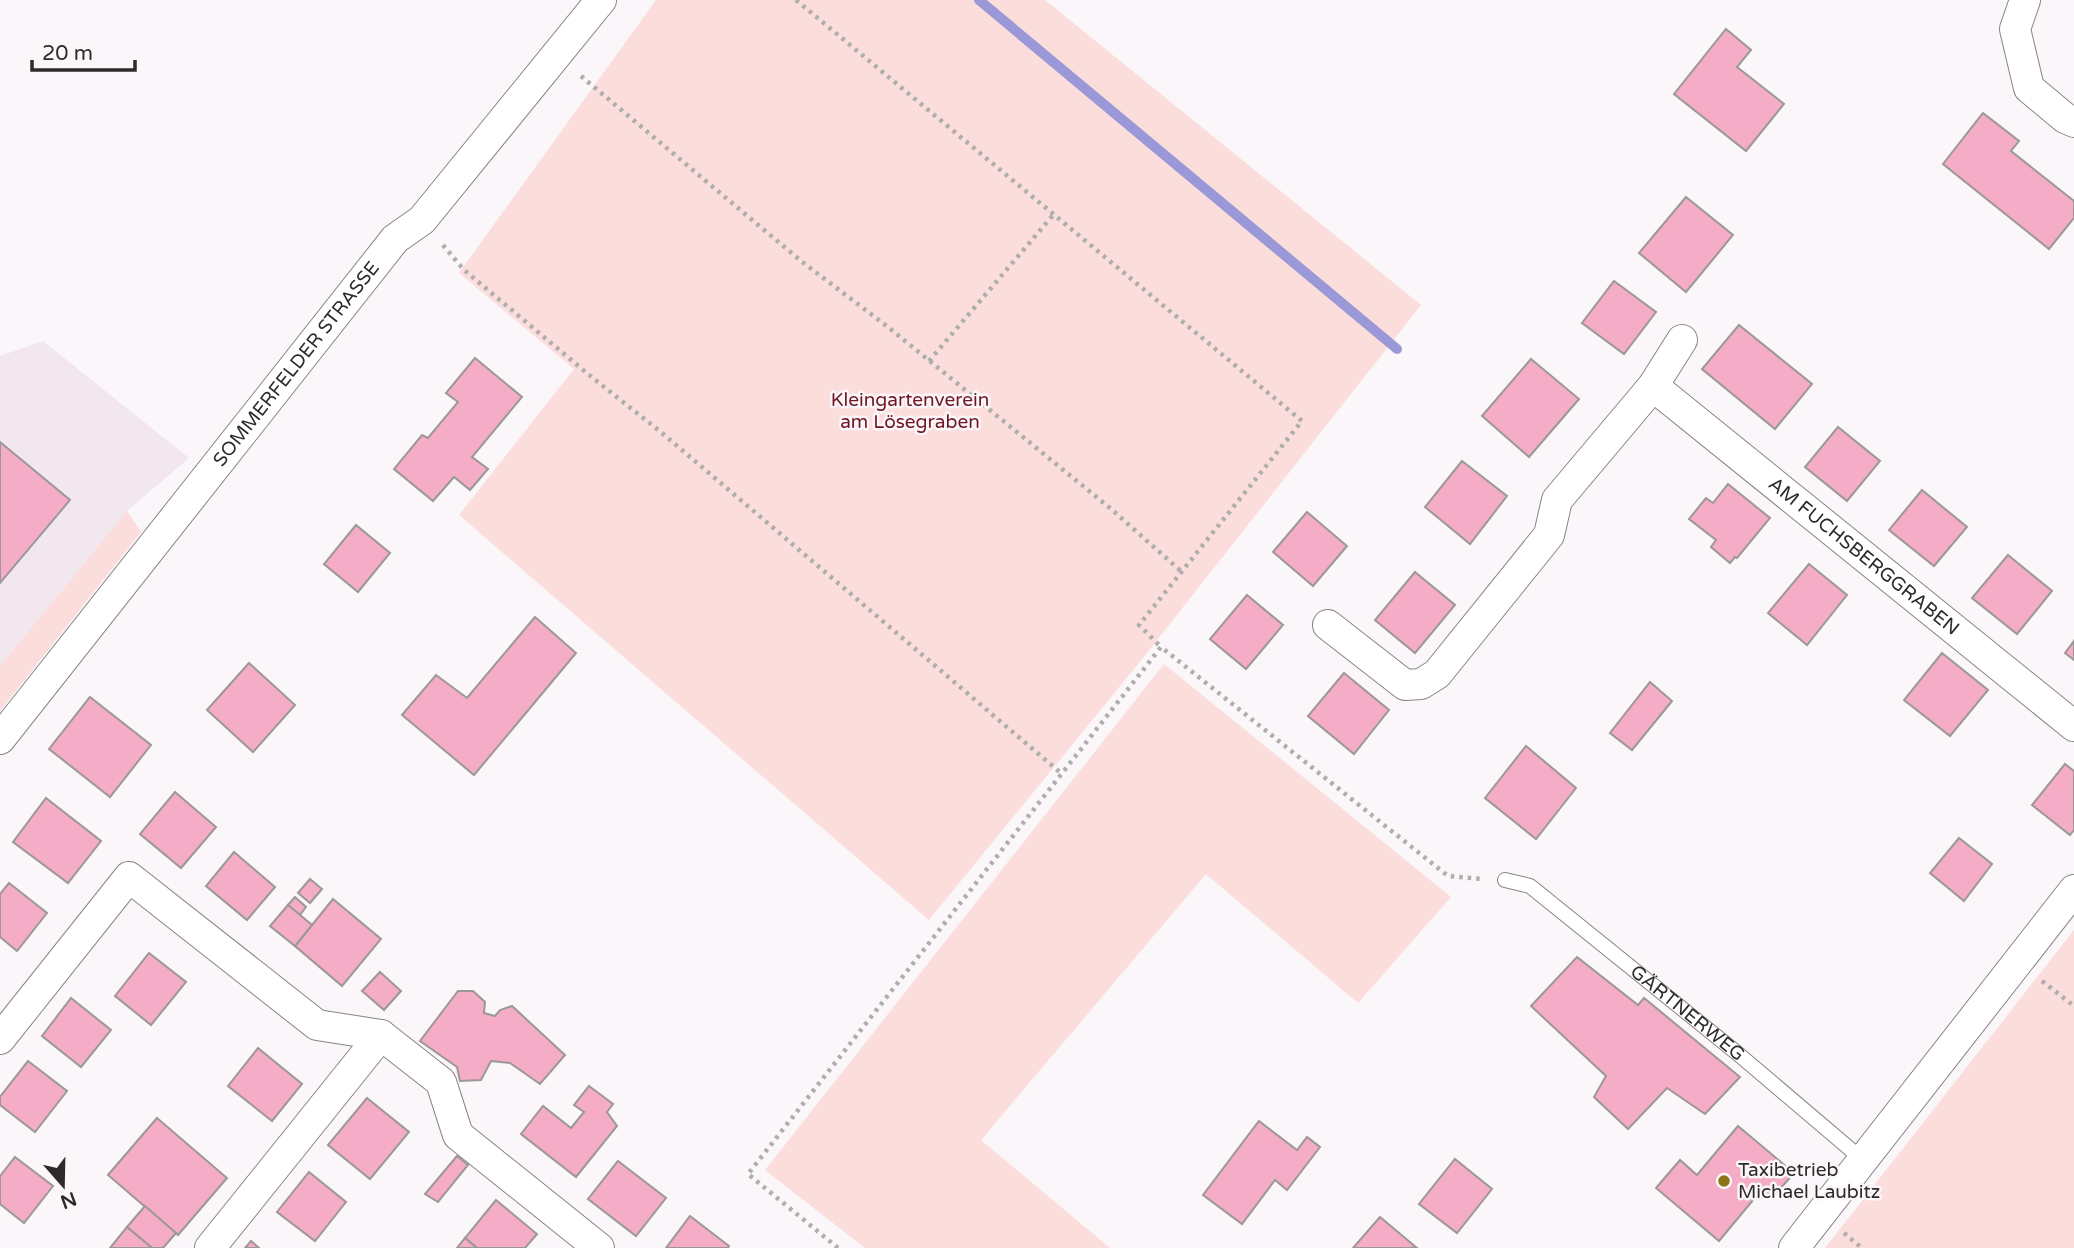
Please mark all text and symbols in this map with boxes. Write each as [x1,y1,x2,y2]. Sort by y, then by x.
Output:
scale bar [32,28,135,72]
text: 20 m [42,41,93,66]
street label: SOMMERFELDER STRASSE [209,257,384,471]
park label: Kleingartenverein am Lösegraben [831,389,989,433]
street label: AM FUCHSBERGGRABEN [1764,473,1964,640]
street label: GÄRTNERWEG [1626,960,1749,1066]
north arrow [28,1150,98,1220]
place label: Taxibetrieb Michael Laubitz [1738,1159,1880,1203]
marker: Taxibetrieb Michael Laubitz [1716,1173,1732,1189]
text: N [58,1187,79,1213]

